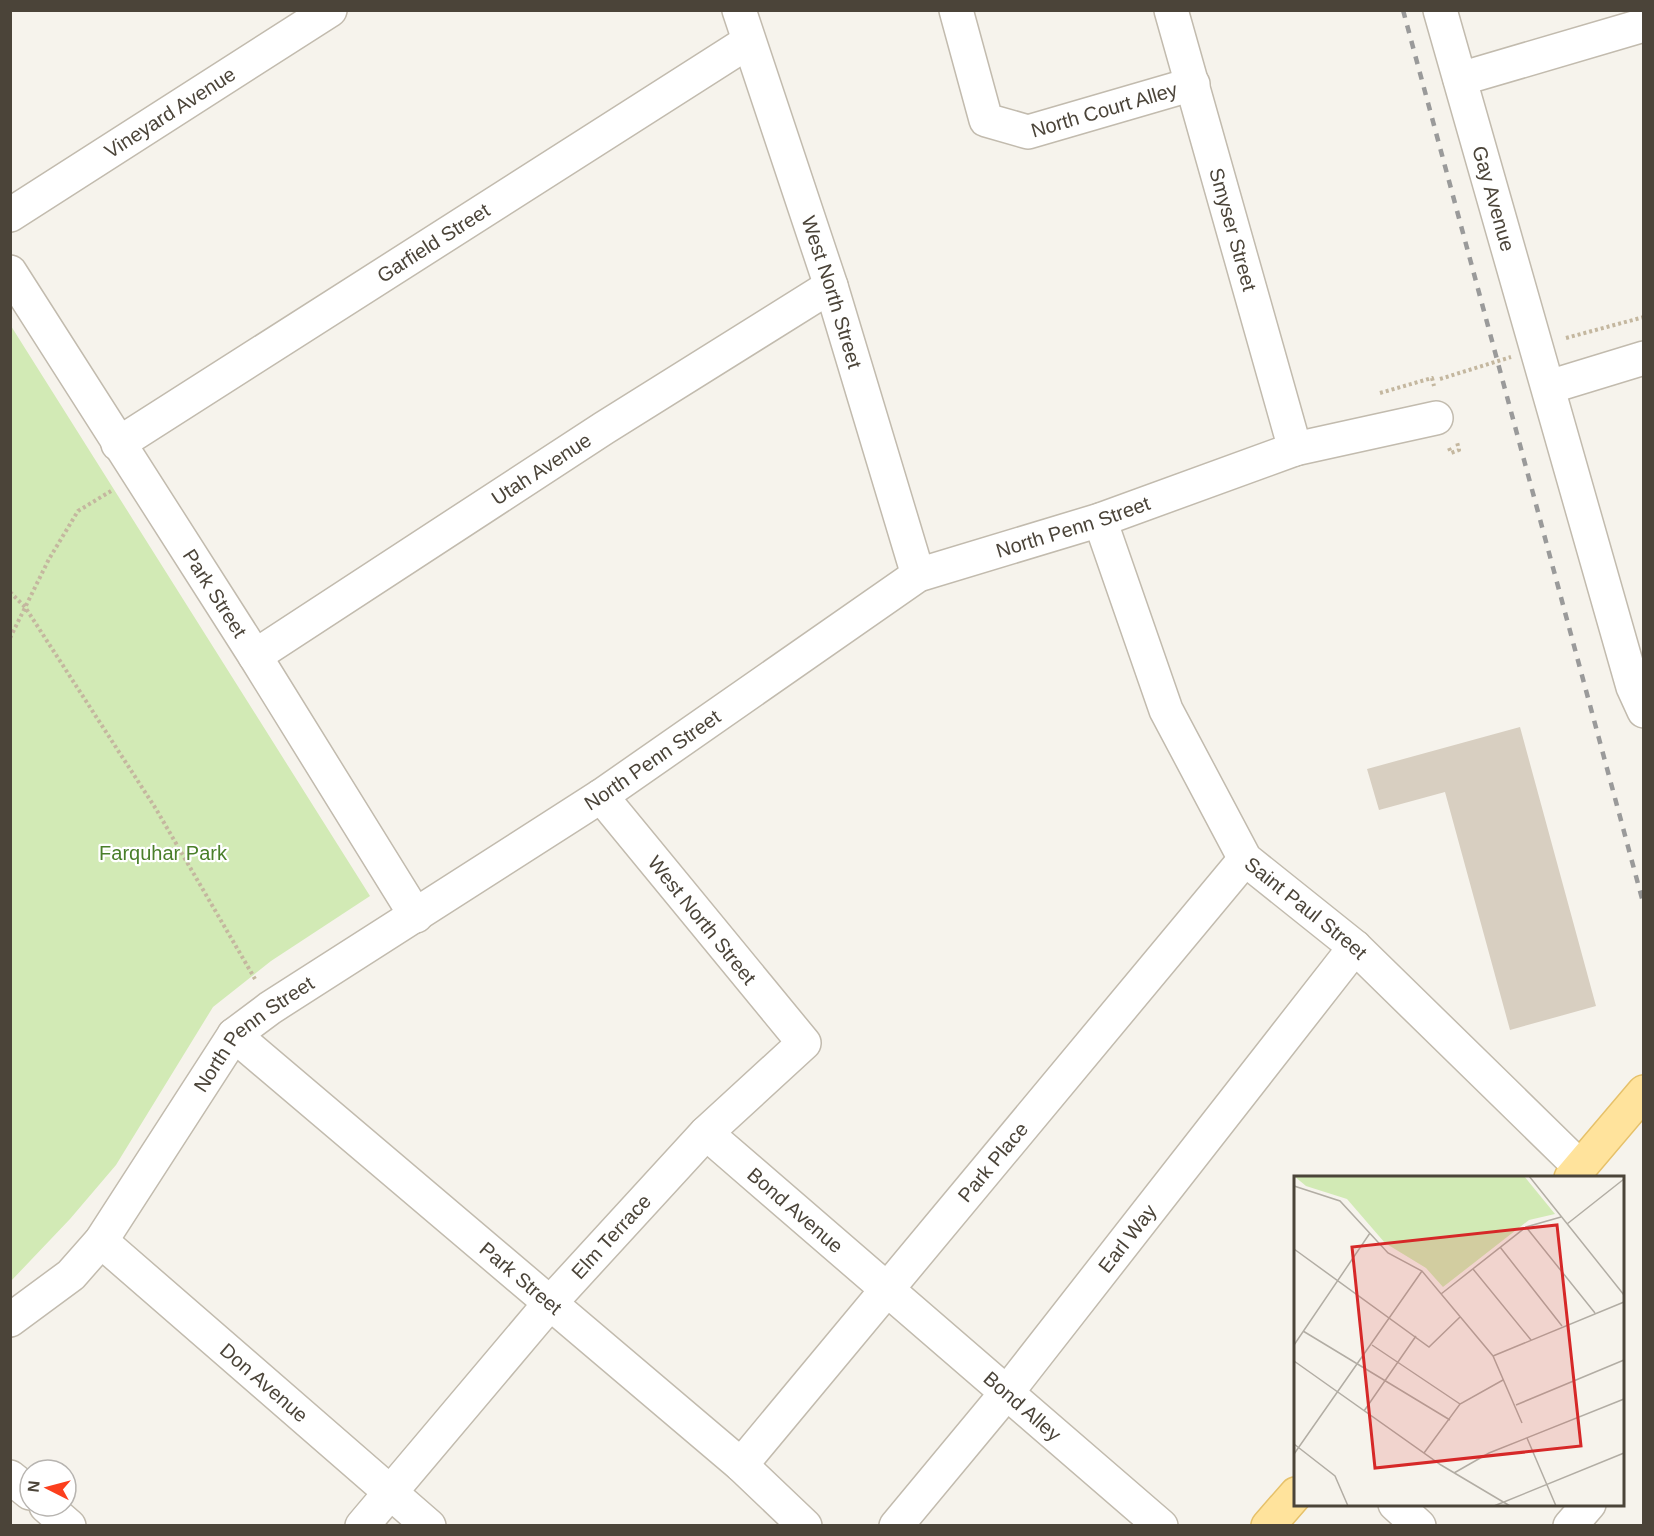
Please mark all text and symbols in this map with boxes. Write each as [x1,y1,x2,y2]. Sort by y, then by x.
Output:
street label: Vineyard Avenue [101,63,239,162]
street label: North Court Alley [1028,78,1180,142]
street label: Gay Avenue [1468,143,1519,254]
street label: Smyser Street [1205,165,1261,294]
street label: Garfield Street [373,199,494,287]
street label: West North Street [797,213,866,371]
street label: Utah Avenue [487,429,595,509]
street label: North Penn Street [993,492,1153,562]
street label: Park Street [179,545,251,642]
street label: North Penn Street [580,705,725,815]
park label: Farquhar Park [99,842,228,864]
street label: West North Street [644,851,761,989]
street label: Saint Paul Street [1241,852,1372,964]
street label: North Penn Street [189,972,318,1096]
street label: Park Place [954,1118,1032,1206]
street label: Bond Avenue [743,1163,847,1257]
inset map [1294,1176,1624,1506]
street label: Elm Terrace [567,1190,655,1283]
street label: Earl Way [1094,1200,1161,1277]
street label: Park Street [475,1237,566,1319]
street label: Don Avenue [216,1339,312,1427]
street label: Bond Alley [979,1367,1065,1445]
north arrow [18,1458,78,1518]
text: N [25,1480,43,1493]

